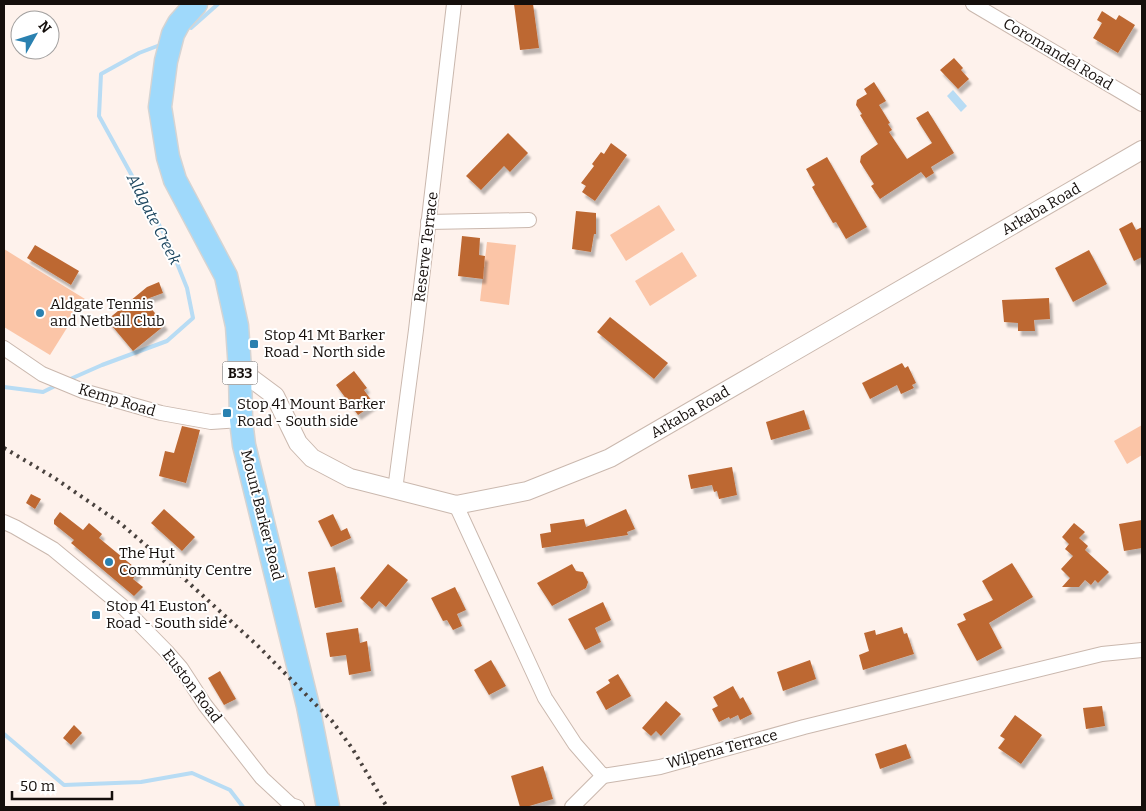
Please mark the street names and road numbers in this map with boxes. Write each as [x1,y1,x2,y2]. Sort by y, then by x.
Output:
street label: Coromandel Road [1000,14,1116,94]
street label: Arkaba Road [998,179,1084,239]
street label: Reserve Terrace [410,191,442,303]
road number: B33 [222,362,258,384]
street label: Kemp Road [76,380,158,420]
street label: Arkaba Road [647,382,733,442]
street label: Mount Barker Road [237,448,287,582]
street label: Euston Road [159,646,225,726]
street label: Wilpena Terrace [665,726,779,772]

